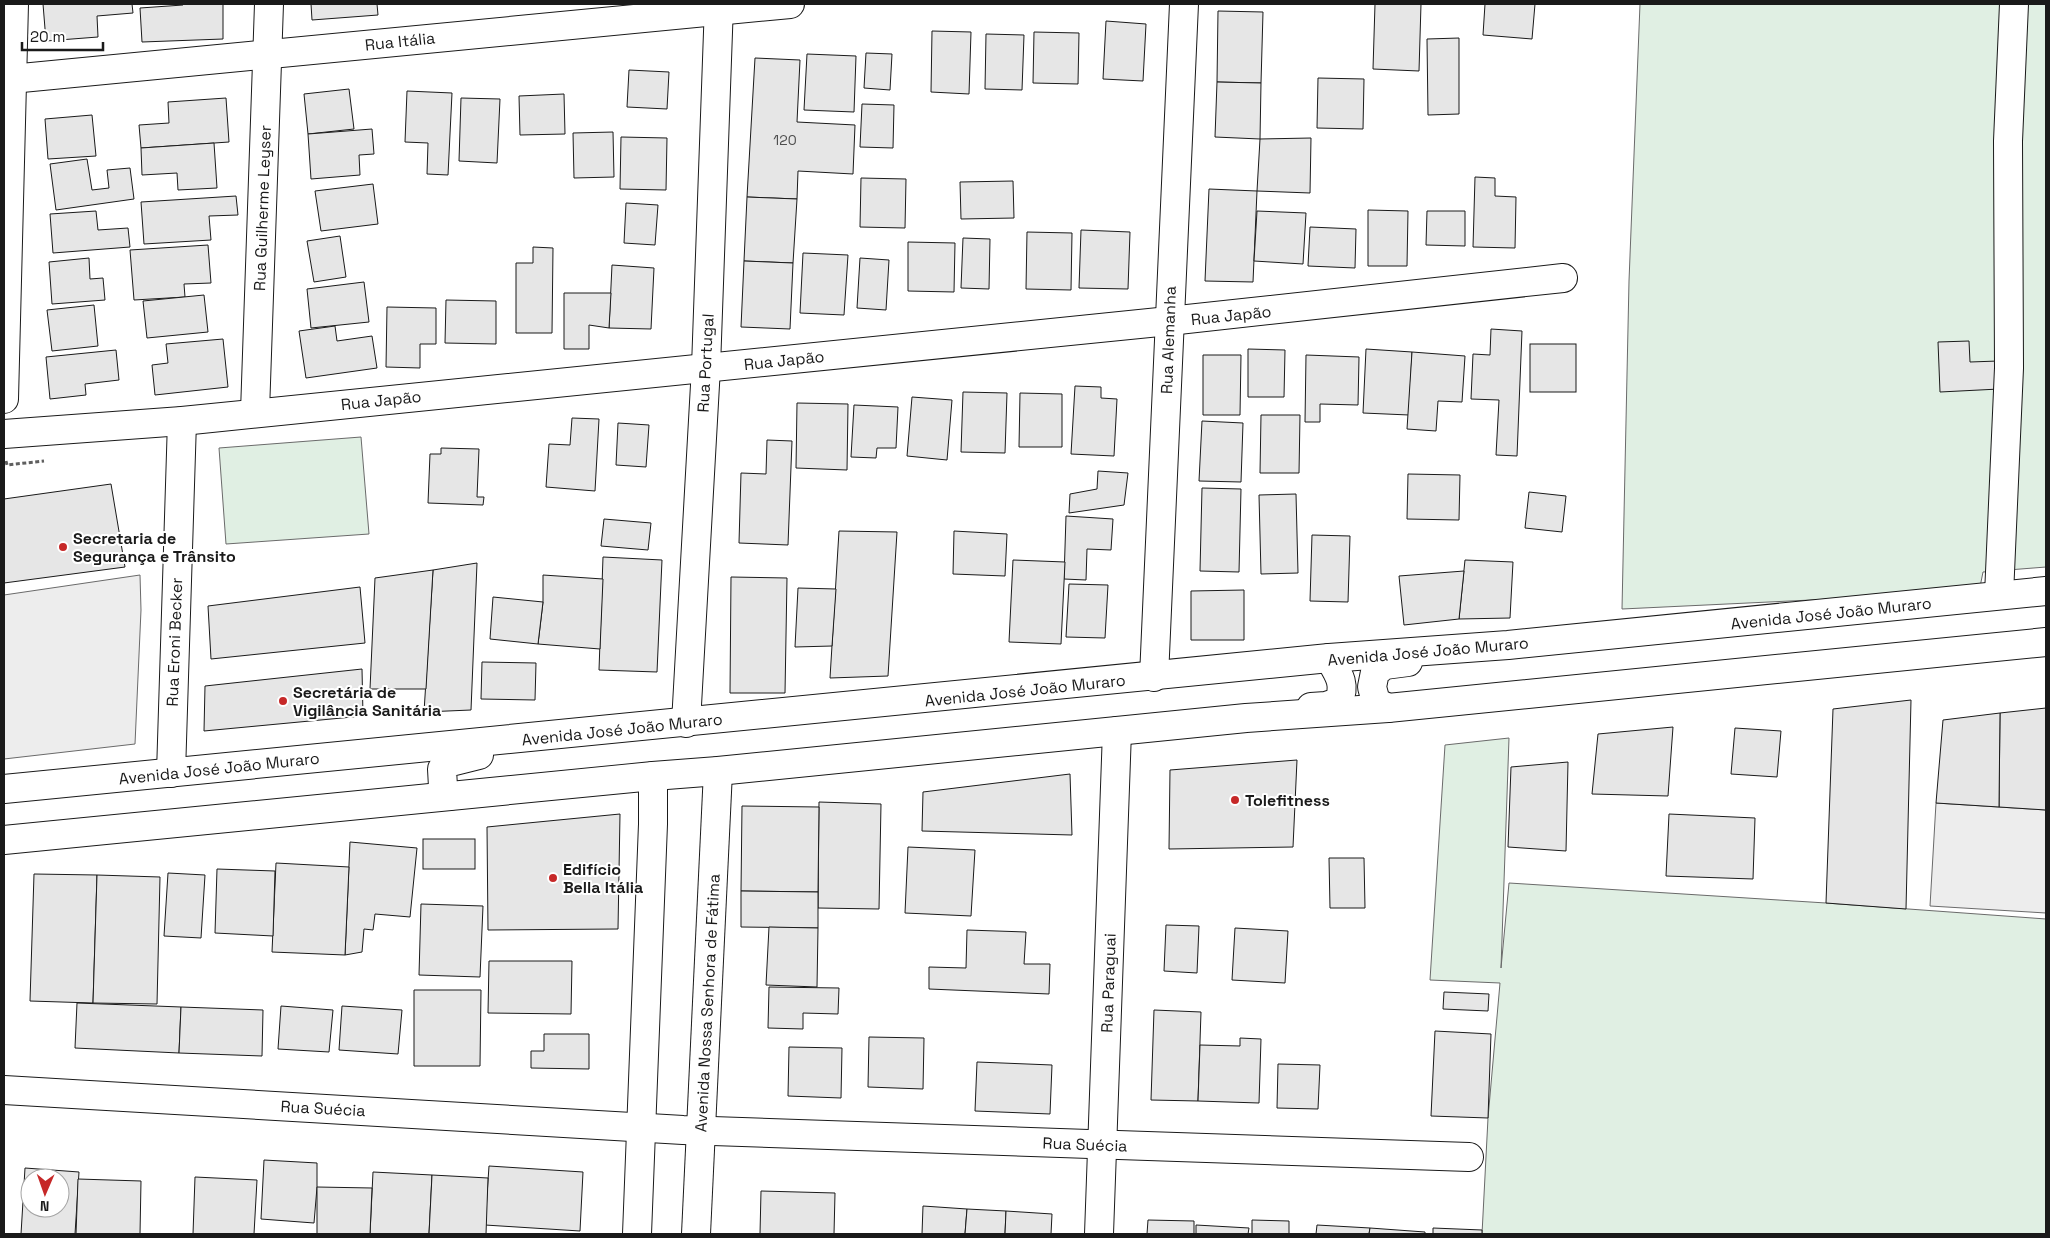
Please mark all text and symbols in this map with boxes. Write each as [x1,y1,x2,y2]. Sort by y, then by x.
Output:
scale bar [22,20,104,52]
text: 20 m [30,27,65,46]
street label: Rua Itália [364,27,436,56]
street label: Rua Guilherme Leyser [249,125,276,291]
house number: 120 [773,131,797,149]
street label: Rua Alemanha [1156,286,1181,394]
street label: Rua Japão [1190,301,1272,330]
street label: Rua Portugal [692,313,719,413]
street label: Rua Japão [743,346,825,375]
street label: Rua Japão [340,386,422,415]
place label: Secretaria de Segurança e Trânsito [73,528,236,567]
marker: Secretaria de Segurança e Trânsito [57,541,69,553]
street label: Rua Eroni Becker [162,577,187,707]
street label: Avenida José João Muraro [1729,592,1933,635]
street label: Avenida José João Muraro [1326,632,1530,671]
street label: Avenida José João Muraro [923,669,1127,712]
place label: Secretária de Vigilância Sanitária [293,682,441,721]
marker: Secretária de Vigilância Sanitária [277,695,289,707]
street label: Avenida José João Muraro [520,708,724,751]
street label: Avenida José João Muraro [117,747,321,790]
place label: Tolefitness [1245,790,1330,811]
marker: Tolefitness [1229,794,1241,806]
place label: Edifício Bella Itália [563,859,643,898]
marker: Edifício Bella Itália [547,872,559,884]
street label: Avenida Nossa Senhora de Fátima [690,873,725,1133]
street label: Rua Paraguai [1096,933,1121,1033]
street label: Rua Suécia [280,1096,366,1121]
street label: Rua Suécia [1042,1133,1128,1156]
north arrow [20,1168,70,1218]
text: N [40,1197,50,1215]

